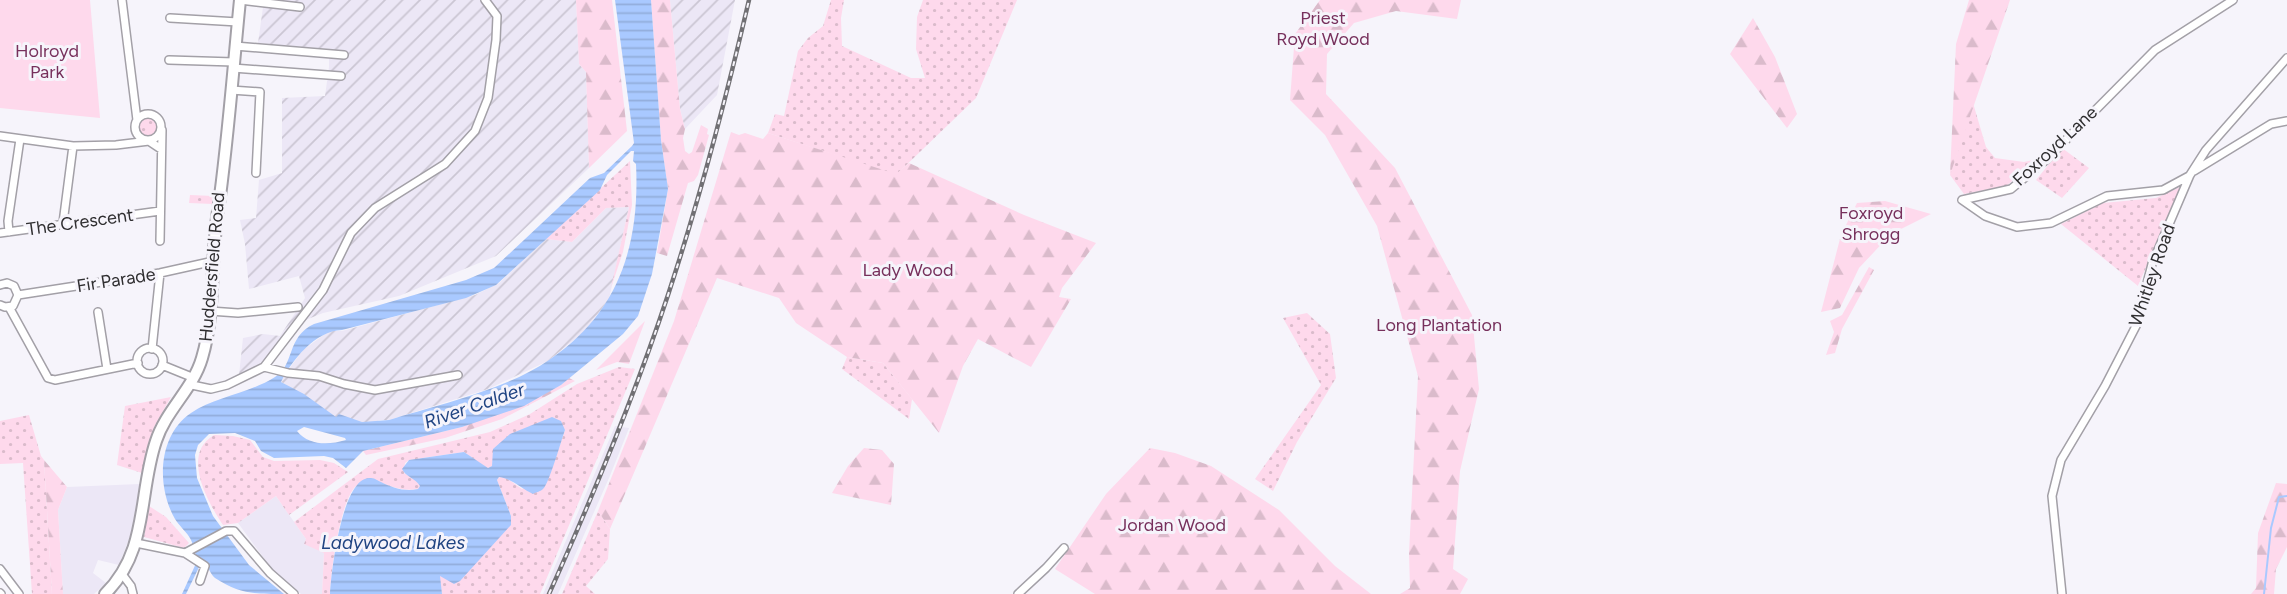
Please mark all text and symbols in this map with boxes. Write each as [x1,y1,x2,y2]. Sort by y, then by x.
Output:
park label: Priest Royd Wood [1276,7,1370,50]
park label: Holroyd Park [15,40,79,83]
street label: Foxroyd Lane [2008,101,2102,191]
street label: Huddersfield Road [195,191,229,343]
park label: Foxroyd Shrogg [1839,202,1903,245]
street label: The Crescent [25,204,135,240]
street label: Whitley Road [2124,221,2180,329]
park label: Lady Wood [863,259,953,281]
street label: Fir Parade [75,263,157,297]
park label: Long Plantation [1376,314,1502,336]
water label: River Calder [421,377,528,433]
park label: Jordan Wood [1118,514,1226,536]
water label: Ladywood Lakes [321,531,465,554]

